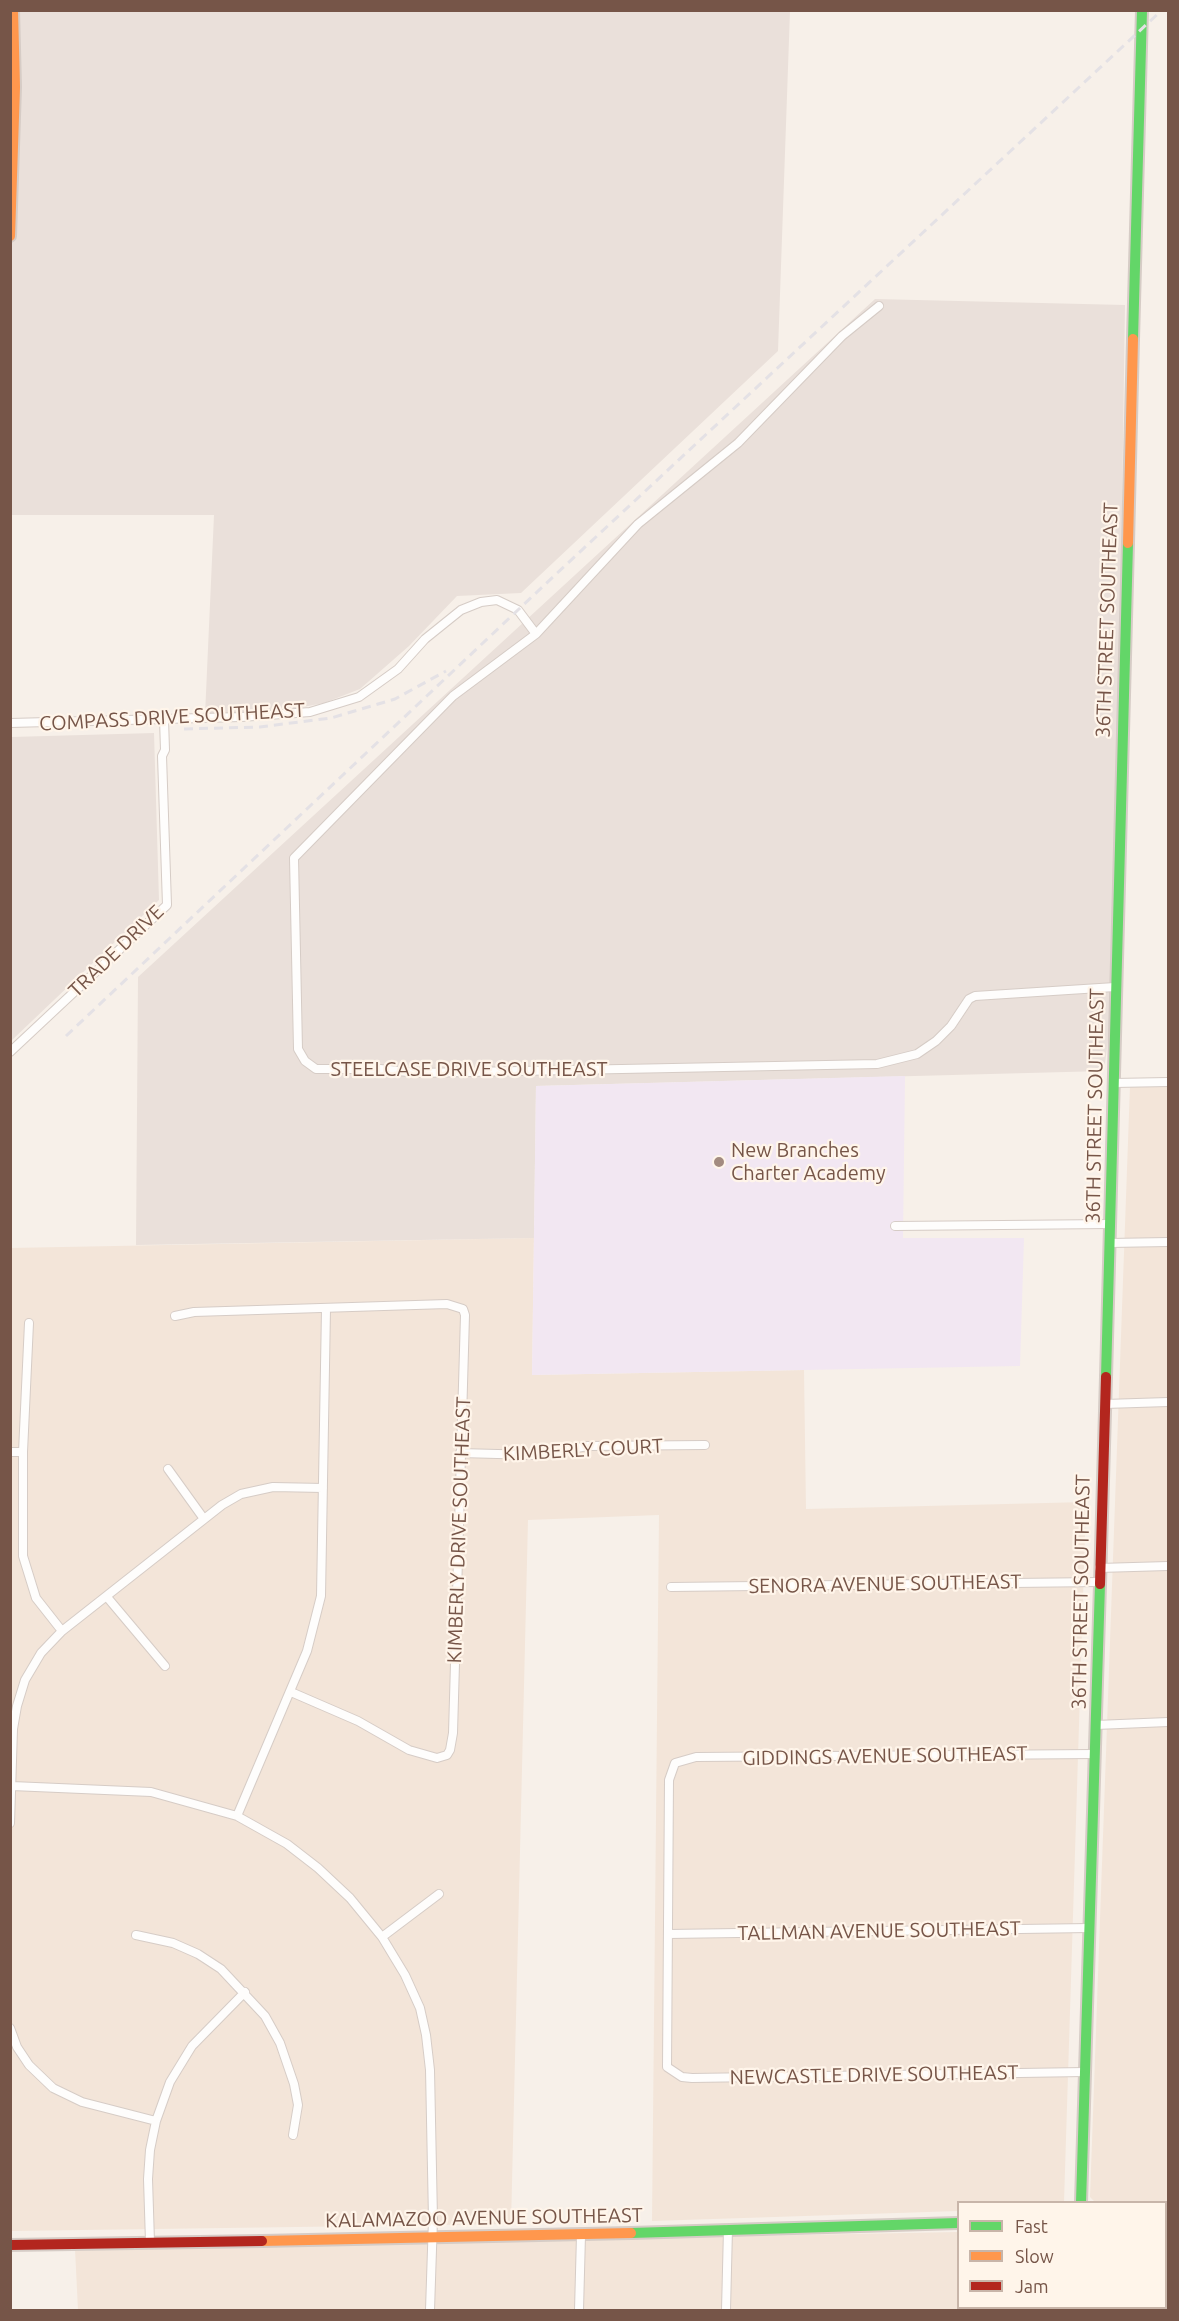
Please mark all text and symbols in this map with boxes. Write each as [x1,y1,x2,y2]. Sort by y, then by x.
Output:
street label: 36TH STREET SOUTHEAST [1091,502,1123,738]
street label: COMPASS DRIVE SOUTHEAST [38,698,306,736]
street label: TRADE DRIVE [64,900,168,1002]
street label: 36TH STREET SOUTHEAST [1081,988,1109,1224]
street label: STEELCASE DRIVE SOUTHEAST [330,1057,608,1081]
place label: New Branches Charter Academy [731,1138,886,1185]
marker: New Branches Charter Academy [712,1155,726,1169]
street label: KIMBERLY DRIVE SOUTHEAST [442,1396,476,1664]
street label: KIMBERLY COURT [502,1434,664,1466]
street label: 36TH STREET SOUTHEAST [1067,1474,1095,1710]
street label: SENORA AVENUE SOUTHEAST [748,1570,1022,1598]
street label: GIDDINGS AVENUE SOUTHEAST [742,1742,1028,1770]
street label: TALLMAN AVENUE SOUTHEAST [737,1917,1021,1945]
street label: NEWCASTLE DRIVE SOUTHEAST [729,2060,1019,2090]
legend [957,2201,1167,2309]
street label: KALAMAZOO AVENUE SOUTHEAST [325,2203,643,2233]
text: Fast [1015,2216,1048,2236]
text: Slow [1015,2246,1054,2266]
text: Jam [1015,2276,1049,2296]

